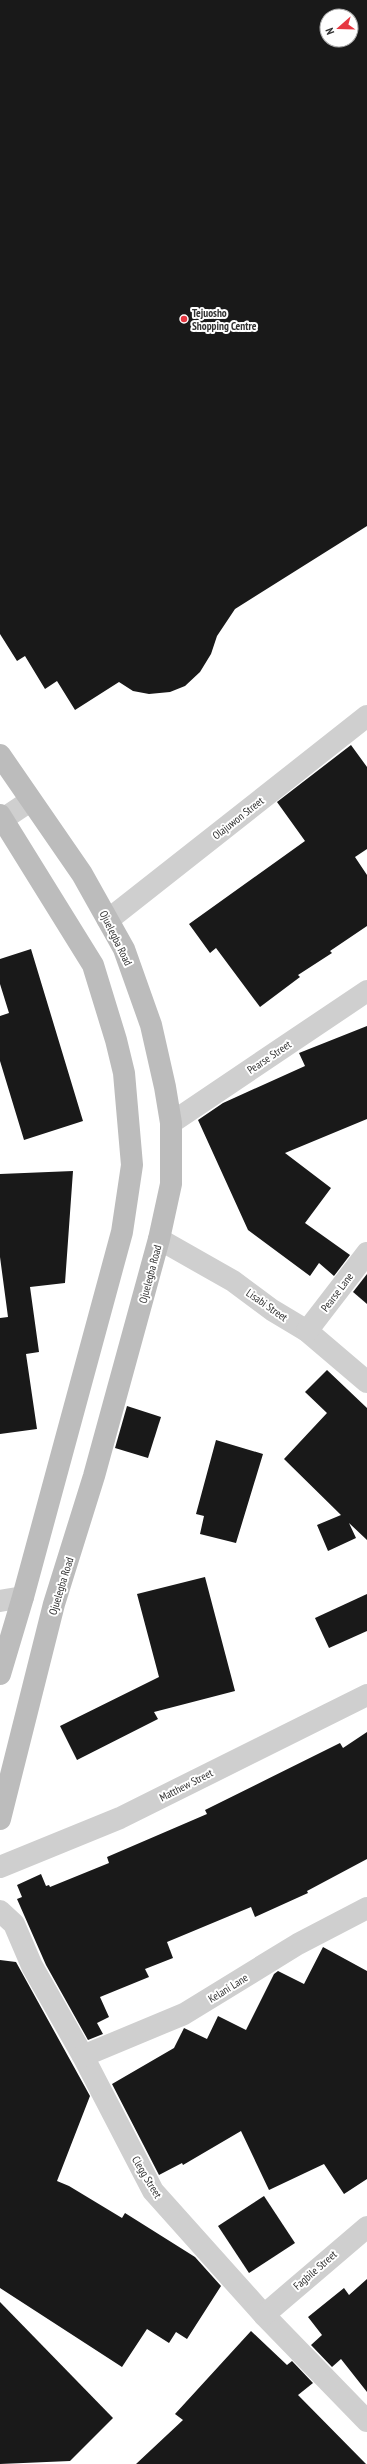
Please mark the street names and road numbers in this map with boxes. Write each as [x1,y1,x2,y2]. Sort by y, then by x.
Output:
street label: Olajuwon Street [210,794,266,842]
street label: Ojuelegba Road [97,908,135,968]
street label: Pearse Street [244,1037,294,1077]
street label: Ojuelegba Road [136,1243,165,1305]
street label: Pearse Lane [318,1269,357,1314]
street label: Lisabi Street [244,1286,290,1324]
street label: Ojuelegba Road [46,1555,76,1617]
street label: Matthew Street [157,1766,215,1804]
street label: Kelani Lane [206,1970,251,2006]
street label: Clegg Street [129,2153,165,2201]
street label: Fagbile Street [290,2247,340,2293]

